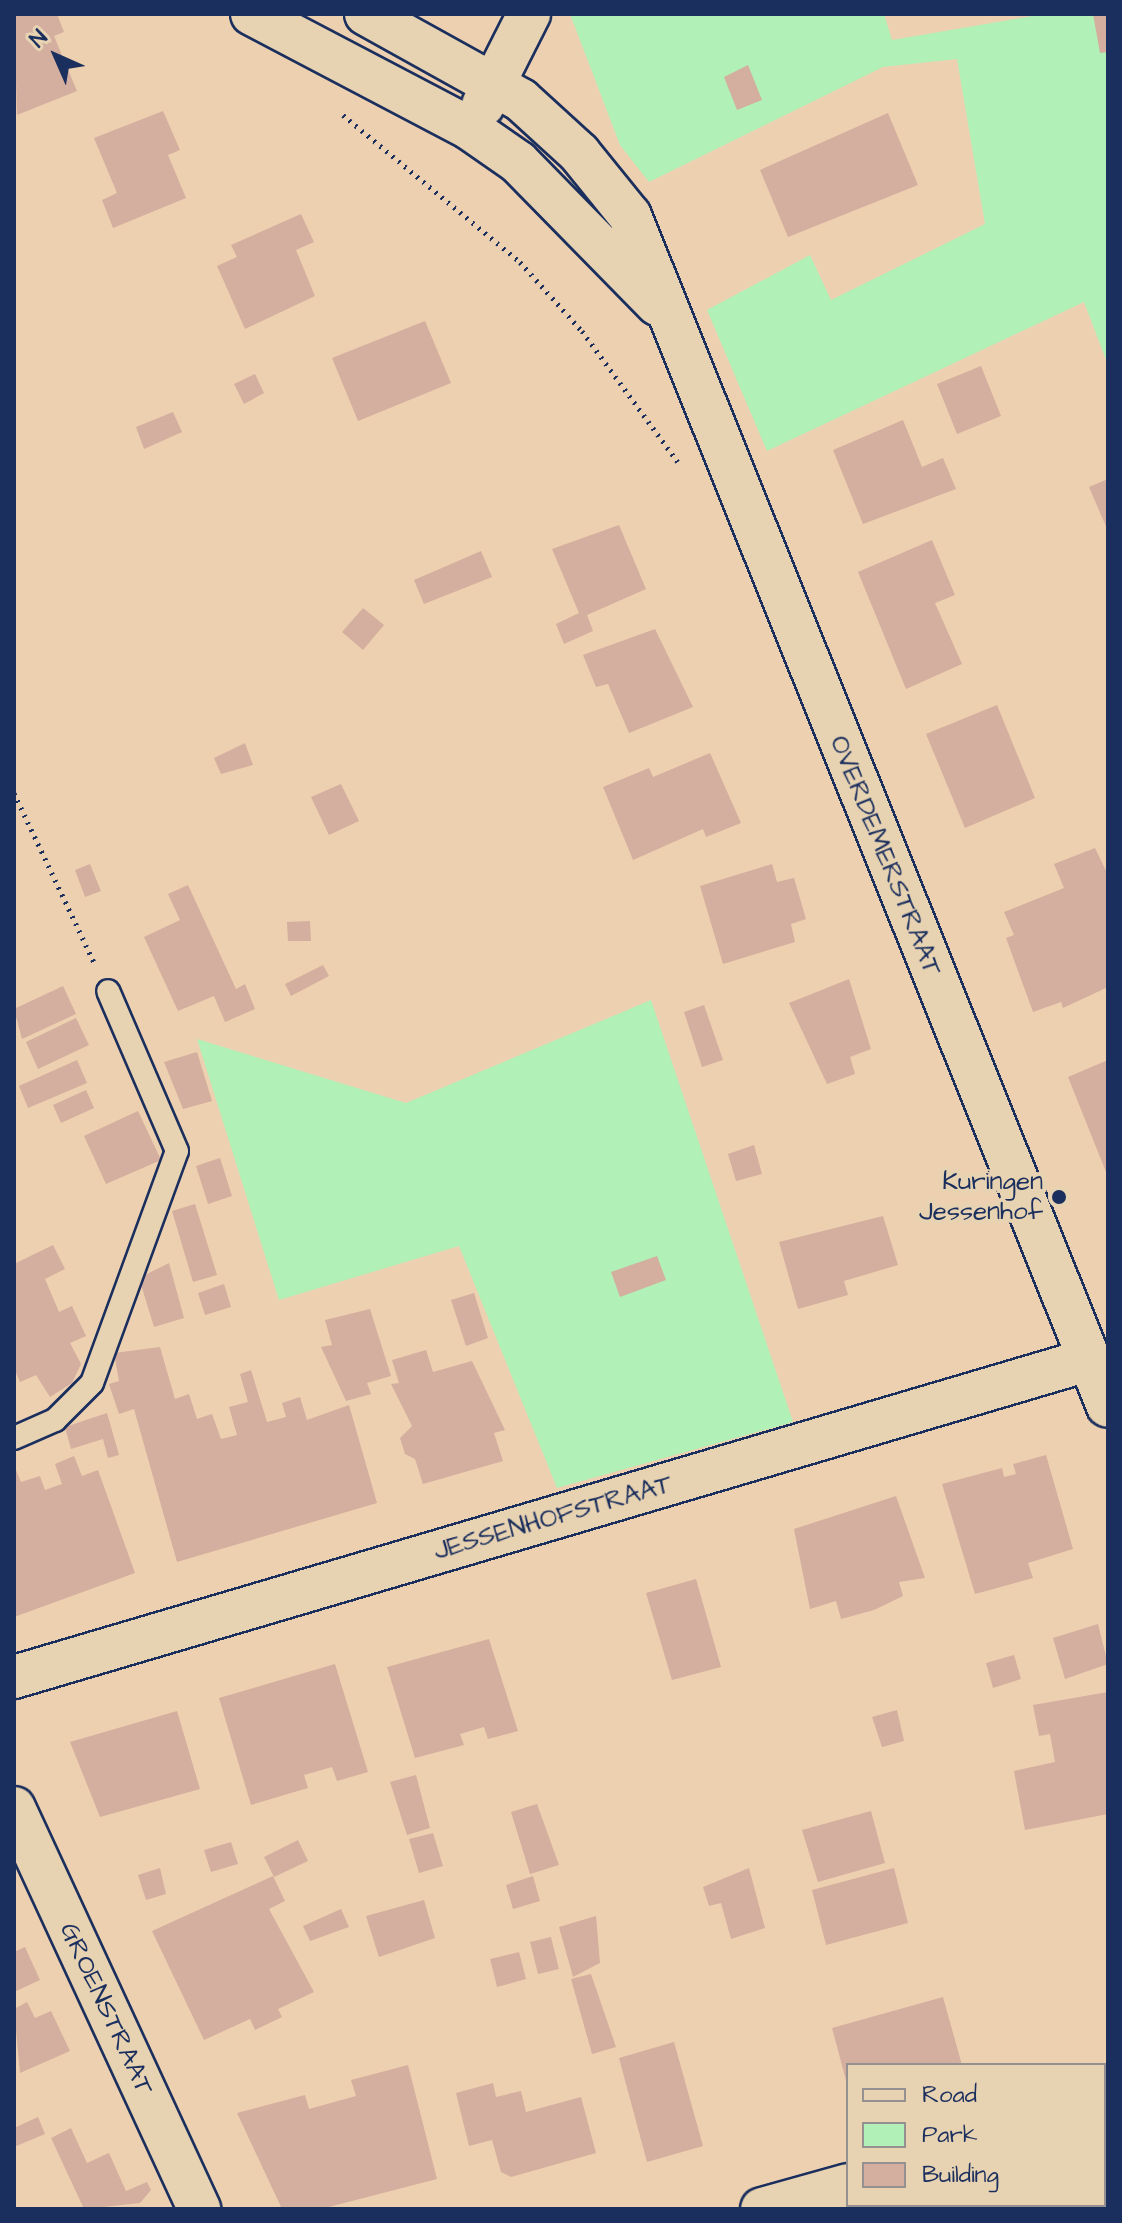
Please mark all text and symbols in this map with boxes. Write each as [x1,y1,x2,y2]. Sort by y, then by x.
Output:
north arrow [16,16,96,96]
text: N [23,23,55,55]
street label: OVERDEMERSTRAAT [823,731,947,981]
place label: Kuringen Jessenhof [919,1166,1043,1228]
marker: Kuringen Jessenhof [1050,1188,1068,1206]
street label: JESSENHOFSTRAAT [430,1469,676,1567]
street label: GROENSTRAAT [52,1918,160,2100]
legend [846,2063,1106,2207]
text: Road [922,2078,977,2112]
text: Park [922,2118,978,2152]
text: Building [922,2158,999,2192]

